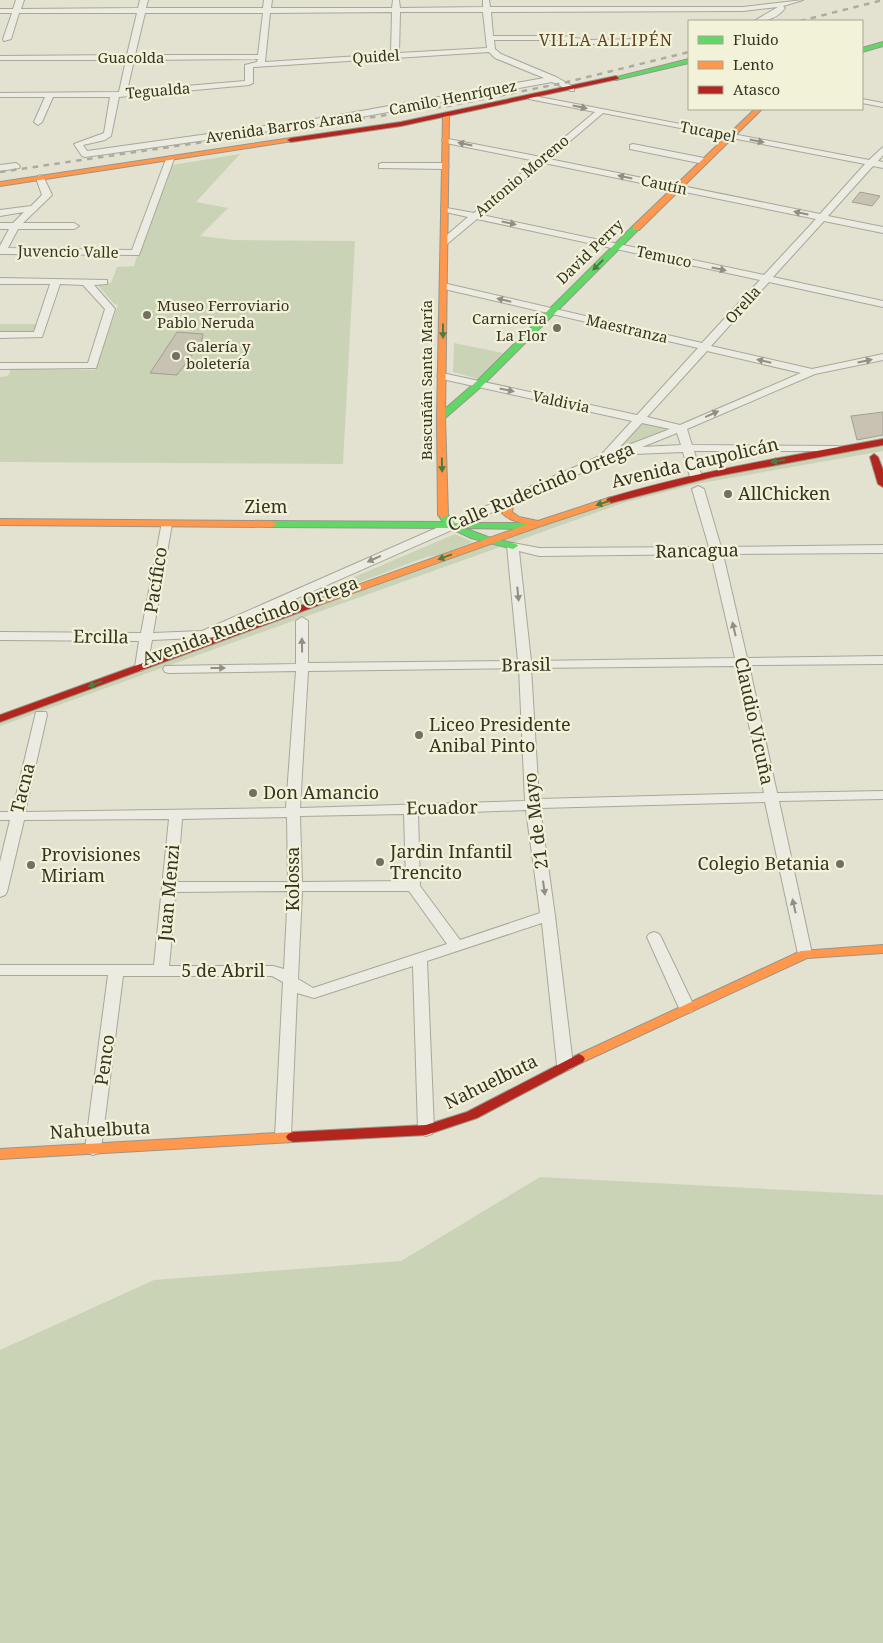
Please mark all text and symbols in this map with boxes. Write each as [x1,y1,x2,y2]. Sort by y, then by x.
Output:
legend [688,20,863,110]
district label: VILLA ALLIPÉN [539,29,673,51]
text: Fluido [733,29,779,49]
street label: Quidel [352,44,401,68]
street label: Guacolda [97,47,165,67]
text: Lento [733,54,774,74]
street label: Camilo Henríquez [387,75,518,119]
street label: Tegualda [125,77,191,103]
text: Atasco [733,79,780,99]
one-way arrow [573,103,588,111]
street label: Avenida Barros Arana [204,105,363,147]
street label: Tucapel [679,116,738,146]
street label: Antonio Moreno [470,130,573,221]
one-way arrow [749,138,765,146]
one-way arrow [458,140,473,148]
street label: Cautín [639,169,690,199]
one-way arrow [617,173,632,181]
one-way arrow [793,209,809,217]
street label: David Perry [552,214,627,288]
one-way arrow [502,219,517,227]
street label: Juvencio Valle [16,240,119,262]
street label: Temuco [635,240,694,272]
one-way arrow [593,259,605,271]
one-way arrow [712,265,728,273]
street label: Orella [720,281,764,327]
place label: Museo Ferroviario Pablo Neruda [157,295,289,332]
one-way arrow [496,296,511,304]
street label: Bascuñán Santa María [416,300,436,460]
place label: Carnicería La Flor [472,308,547,345]
marker: Museo Ferroviario Pablo Neruda [141,309,153,321]
street label: Maestranza [584,309,670,347]
marker: Carnicería La Flor [551,322,563,334]
one-way arrow [439,323,447,339]
place label: Galería y boletería [186,336,251,373]
marker: Galería y boletería [170,350,182,362]
one-way arrow [858,356,874,364]
one-way arrow [757,357,772,365]
street label: Valdivia [531,385,592,417]
one-way arrow [499,387,515,395]
one-way arrow [705,410,719,418]
street label: Avenida Caupolicán [609,431,781,493]
street label: Calle Rudecindo Ortega [444,436,638,536]
one-way arrow [438,458,446,474]
one-way arrow [769,458,785,466]
place label: AllChicken [738,481,831,505]
marker: AllChicken [722,488,734,500]
street label: Ziem [244,494,288,518]
one-way arrow [595,500,610,507]
street label: Rancagua [655,537,739,563]
street label: Pacífico [138,545,172,615]
one-way arrow [437,554,452,561]
one-way arrow [367,556,381,564]
street label: Avenida Rudecindo Ortega [138,570,361,670]
one-way arrow [514,587,522,603]
one-way arrow [730,622,738,637]
street label: Ercilla [73,624,129,648]
one-way arrow [298,636,306,652]
street label: Brasil [501,652,551,676]
street label: Claudio Vicuña [730,655,780,787]
one-way arrow [210,664,226,672]
one-way arrow [88,680,102,688]
place label: Liceo Presidente Anibal Pinto [429,712,571,757]
marker: Liceo Presidente Anibal Pinto [413,729,425,741]
street label: Tacna [4,760,40,816]
street label: 21 de Mayo [517,771,553,871]
place label: Don Amancio [263,780,379,804]
marker: Don Amancio [247,787,259,799]
street label: Ecuador [406,794,478,820]
place label: Jardin Infantil Trencito [389,839,513,884]
place label: Provisiones Miriam [41,842,141,887]
street label: Juan Menzi [152,843,184,943]
street label: Kolossa [280,847,304,911]
place label: Colegio Betania [697,851,830,875]
marker: Jardin Infantil Trencito [374,856,386,868]
marker: Colegio Betania [834,858,846,870]
marker: Provisiones Miriam [25,859,37,871]
one-way arrow [541,880,549,896]
one-way arrow [790,898,798,914]
street label: 5 de Abril [181,958,265,982]
street label: Penco [89,1033,119,1087]
street label: Nahuelbuta [440,1048,541,1114]
street label: Nahuelbuta [49,1114,151,1144]

